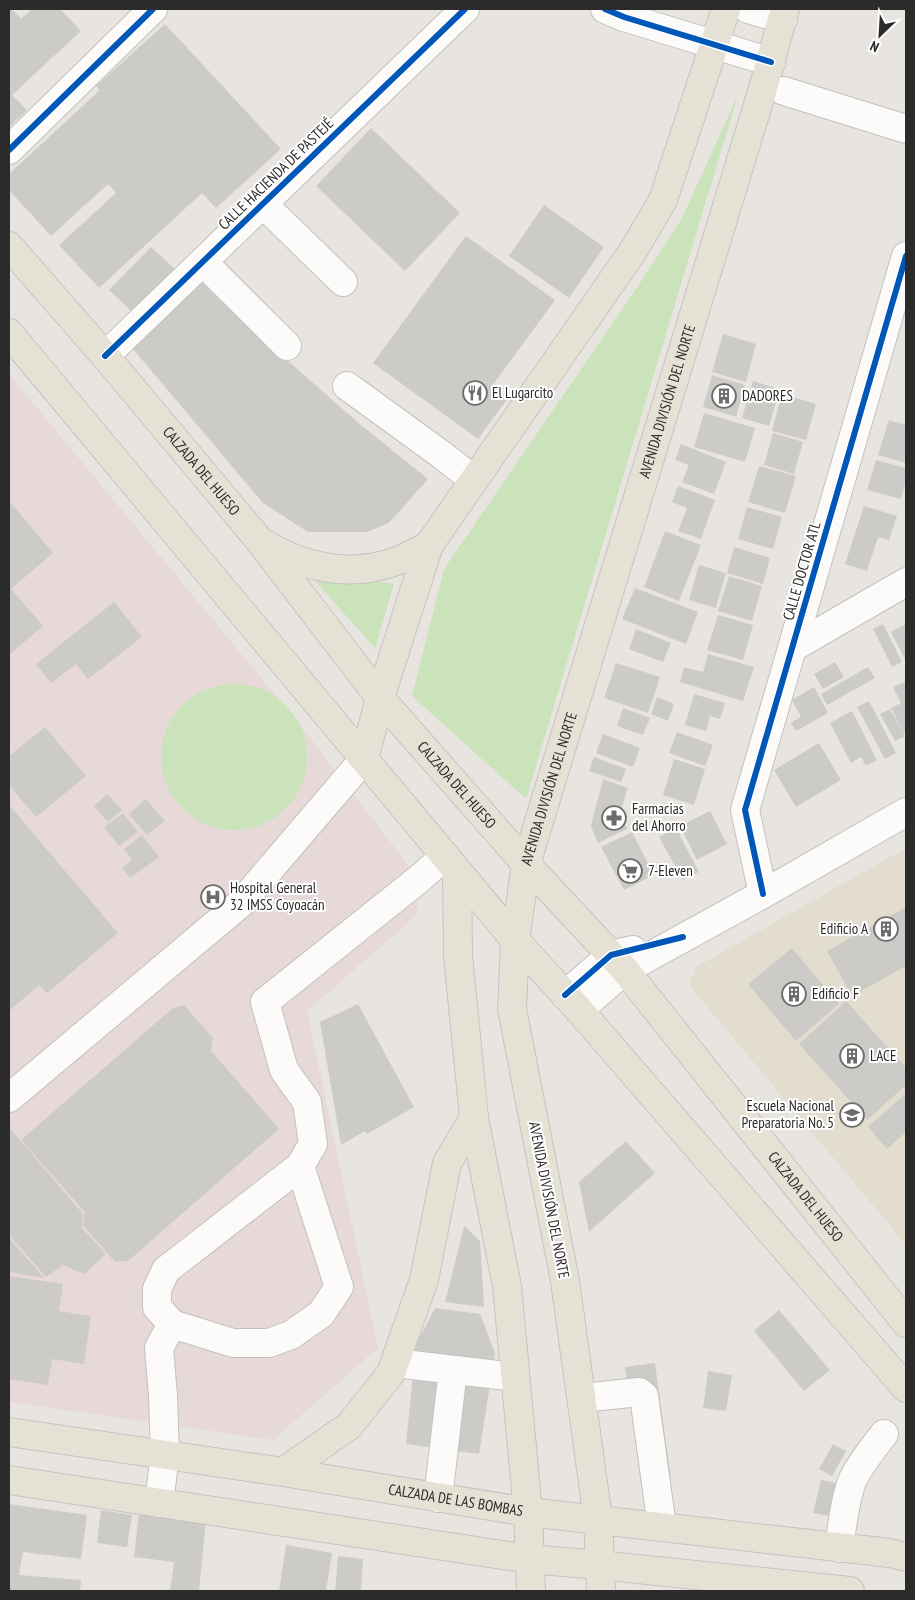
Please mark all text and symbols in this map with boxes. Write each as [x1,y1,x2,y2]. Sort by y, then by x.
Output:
north arrow [855,10,905,60]
text: N [867,37,882,57]
street label: CALLE HACIENDA DE PASTEJÉ [214,114,337,234]
street label: AVENIDA DIVISIÓN DEL NORTE [634,322,699,480]
restaurant icon: El Lugarcito [462,380,488,406]
place label: El Lugarcito [492,383,553,402]
building icon: DADORES [711,383,737,409]
place label: DADORES [742,386,793,405]
street label: CALZADA DEL HUESO [159,422,244,519]
street label: CALLE DOCTOR ATL [778,519,825,622]
street label: AVENIDA DIVISIÓN DEL NORTE [516,710,581,868]
street label: CALZADA DEL HUESO [413,737,501,832]
place label: Farmacias del Ahorro [632,799,686,835]
pharmacy icon: Farmacias del Ahorro [601,805,627,831]
supermarket icon: 7-Eleven [617,858,643,884]
place label: 7-Eleven [648,861,693,880]
place label: Hospital General 32 IMSS Coyoacán [230,878,325,914]
hospital icon: Hospital General 32 IMSS Coyoacán [200,884,226,910]
building icon: Edificio A [873,916,899,942]
place label: Edificio A [820,919,869,938]
building icon: Edificio F [781,981,807,1007]
place label: Edificio F [812,984,859,1003]
building icon: LACE [839,1043,865,1069]
place label: LACE [870,1046,896,1065]
place label: Escuela Nacional Preparatoria No. 5 [742,1096,835,1132]
school or university icon: Escuela Nacional Preparatoria No. 5 [839,1102,865,1128]
street label: AVENIDA DIVISIÓN DEL NORTE [525,1120,574,1280]
street label: CALZADA DEL HUESO [764,1148,848,1246]
street label: CALZADA DE LAS BOMBAS [387,1479,525,1520]

